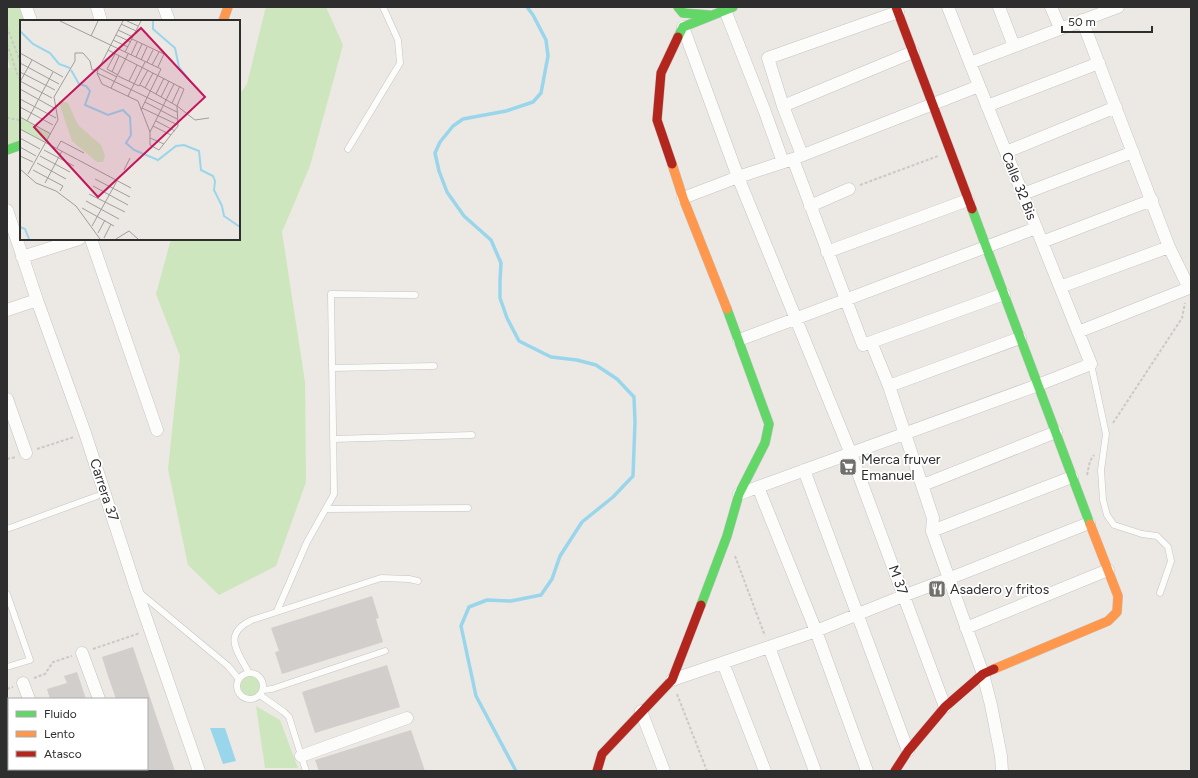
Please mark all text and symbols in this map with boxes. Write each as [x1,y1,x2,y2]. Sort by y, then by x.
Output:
scale bar [1062,8,1152,34]
text: 50 m [1068,15,1096,29]
inset map [20,20,240,240]
street label: Calle 32 Bis [998,150,1040,222]
place label: Merca fruver Emanuel [861,451,941,484]
street label: Carrera 37 [86,457,122,524]
supermarket icon: Merca fruver Emanuel [838,457,858,477]
street label: M 37 [885,563,911,598]
restaurant icon: Asadero y fritos [927,579,947,599]
place label: Asadero y fritos [950,581,1049,598]
legend [8,698,148,770]
text: Fluido [44,707,77,721]
text: Lento [44,727,75,741]
text: Atasco [44,747,82,761]

